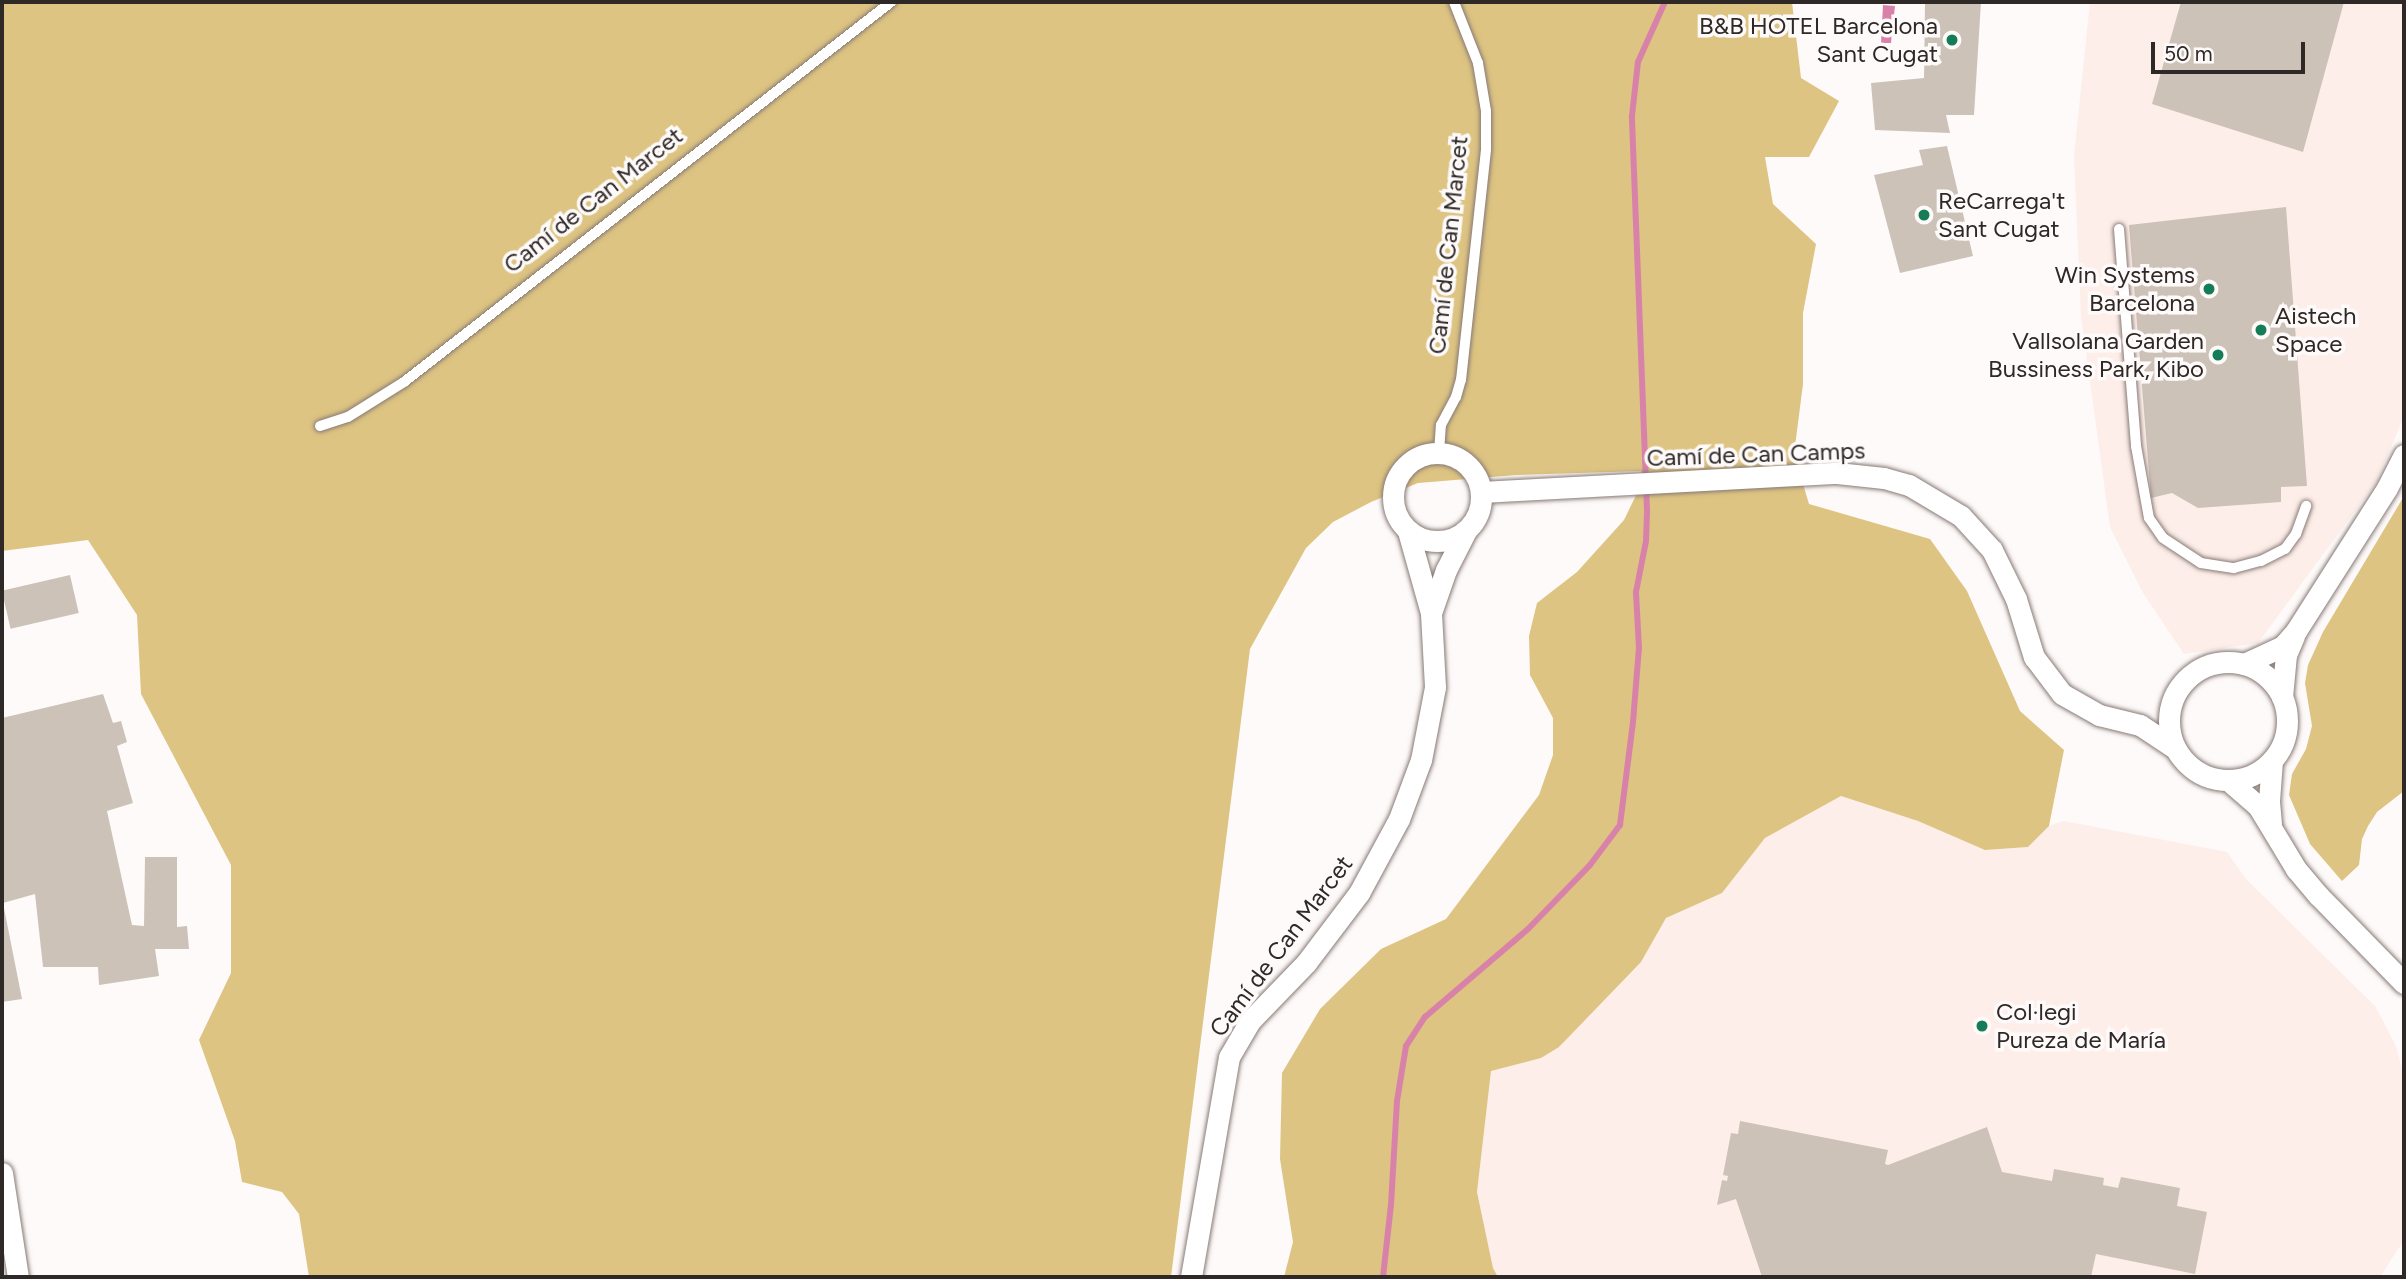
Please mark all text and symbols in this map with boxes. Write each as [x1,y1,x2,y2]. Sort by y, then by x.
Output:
place label: B&B HOTEL Barcelona Sant Cugat [1699,12,1938,68]
scale bar [2154,28,2308,72]
marker: B&B HOTEL Barcelona Sant Cugat [1944,32,1960,48]
text: 50 m [2164,41,2213,66]
street label: Camí de Can Marcet [498,121,688,279]
street label: Camí de Can Marcet [1422,134,1474,356]
place label: ReCarrega't Sant Cugat [1938,187,2065,243]
marker: ReCarrega't Sant Cugat [1916,207,1932,223]
place label: Win Systems Barcelona [2055,261,2195,317]
marker: Win Systems Barcelona [2201,281,2217,297]
place label: Aistech Space [2275,302,2356,358]
marker: Aistech Space [2253,322,2269,338]
place label: Vallsolana Garden Bussiness Park, Kibo [1988,327,2204,383]
marker: Vallsolana Garden Bussiness Park, Kibo [2210,347,2226,363]
street label: Camí de Can Camps [1646,436,1866,472]
street label: Camí de Can Marcet [1204,850,1358,1042]
place label: Col·legi Pureza de María [1996,998,2166,1054]
marker: Col·legi Pureza de María [1974,1018,1990,1034]

